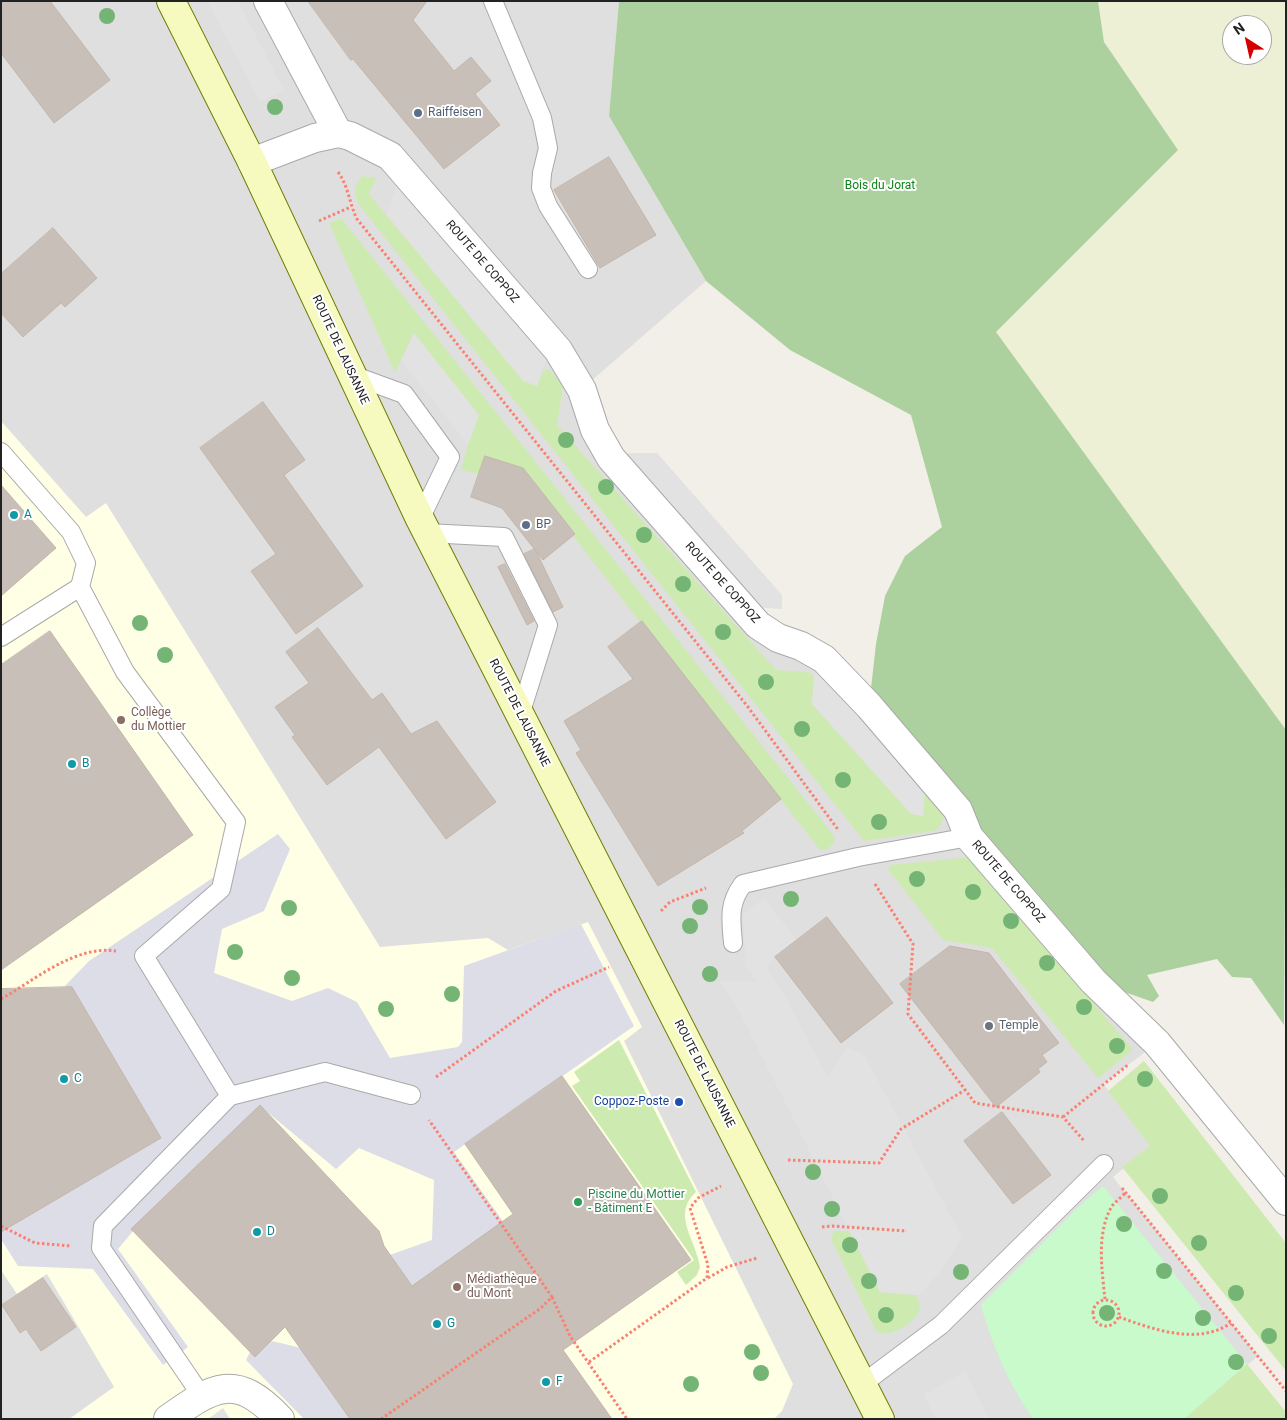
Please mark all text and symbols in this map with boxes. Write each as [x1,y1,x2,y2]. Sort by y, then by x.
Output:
north arrow [1222,15,1272,65]
text: N [1230,19,1248,38]
place label: Raiffeisen [428,106,482,120]
marker: Raiffeisen [412,107,424,119]
park label: Bois du Jorat [845,179,915,193]
street label: ROUTE DE COPPOZ [442,218,522,306]
street label: ROUTE DE LAUSANNE [308,293,372,407]
place label: A [24,508,32,522]
marker: A [8,509,20,521]
place label: BP [536,518,551,532]
marker: BP [520,519,532,531]
street label: ROUTE DE COPPOZ [682,539,762,627]
street label: ROUTE DE LAUSANNE [486,657,552,769]
place label: Collège du Mottier [131,706,186,734]
marker: Collège du Mottier [115,714,127,726]
place label: B [82,757,89,771]
marker: B [66,758,78,770]
street label: ROUTE DE COPPOZ [968,838,1048,926]
street label: ROUTE DE LAUSANNE [671,1018,737,1130]
place label: Temple [999,1019,1038,1033]
marker: Temple [983,1020,995,1032]
place label: C [74,1072,82,1086]
marker: C [58,1073,70,1085]
place label: Coppoz-Poste [594,1095,669,1109]
marker: Coppoz-Poste [673,1096,685,1108]
place label: Piscine du Mottier - Bâtiment E [588,1188,685,1216]
marker: Piscine du Mottier - Bâtiment E [572,1196,584,1208]
place label: D [267,1225,275,1239]
marker: D [251,1226,263,1238]
place label: Médiathèque du Mont [467,1273,537,1301]
marker: Médiathèque du Mont [451,1281,463,1293]
place label: G [447,1317,455,1331]
marker: G [431,1318,443,1330]
place label: F [556,1375,563,1389]
marker: F [540,1376,552,1388]

